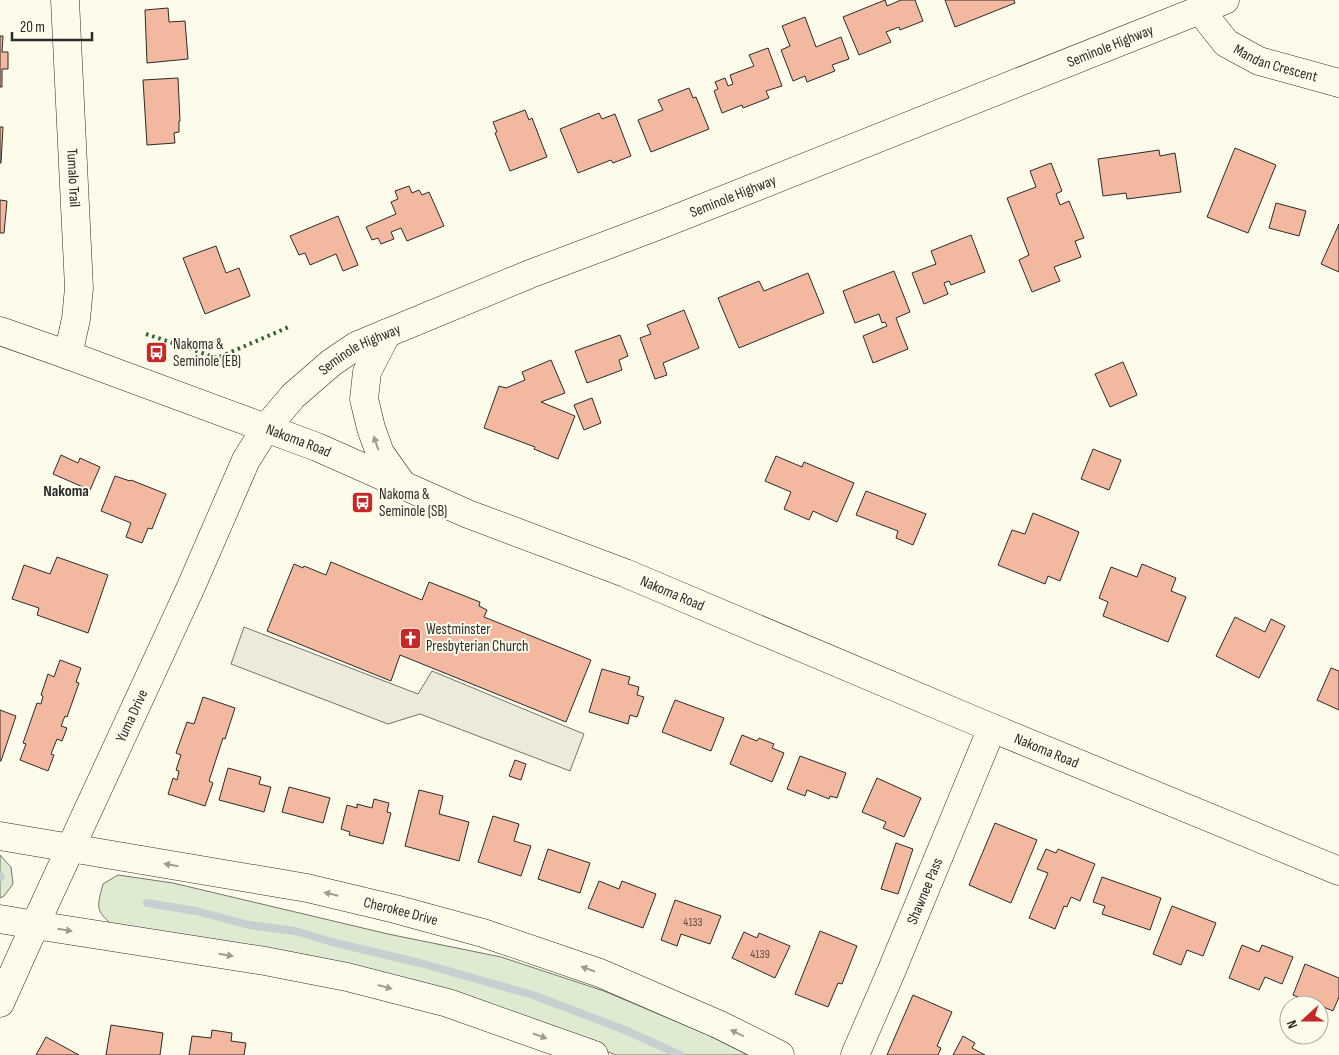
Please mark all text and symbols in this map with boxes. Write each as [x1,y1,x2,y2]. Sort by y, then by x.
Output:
scale bar [12,10,92,42]
text: 20 m [20,18,45,37]
street label: Seminole Highway [1064,20,1156,72]
street label: Mandan Crescent [1230,40,1320,87]
street label: Tumalo Trail [62,148,84,208]
street label: Seminole Highway [687,171,779,222]
street label: Seminole Highway [315,320,404,380]
place label: Nakoma & Seminole (EB) [173,335,241,371]
bus stop icon: Nakoma & Seminole (EB) [145,341,169,365]
street label: Nakoma Road [263,420,334,462]
one-way arrow [372,435,380,450]
district label: Nakoma [43,482,89,501]
place label: Nakoma & Seminole (SB) [379,485,447,521]
bus stop icon: Nakoma & Seminole (SB) [351,491,375,515]
street label: Nakoma Road [637,572,707,615]
place label: Westminster Presbyterian Church [426,620,528,656]
church icon: Westminster Presbyterian Church [398,626,422,650]
street label: Yuma Drive [112,687,152,745]
street label: Nakoma Road [1011,729,1082,773]
street label: Shawnee Pass [903,855,947,927]
one-way arrow [163,860,179,868]
one-way arrow [324,890,339,898]
street label: Cherokee Drive [362,893,440,930]
house number: 4133 [683,915,703,930]
one-way arrow [58,926,74,934]
house number: 4139 [750,947,770,962]
one-way arrow [218,951,234,959]
one-way arrow [580,965,595,972]
one-way arrow [377,983,393,991]
north arrow [1279,995,1329,1045]
text: N [1283,1018,1302,1031]
one-way arrow [729,1029,744,1038]
one-way arrow [533,1032,548,1040]

